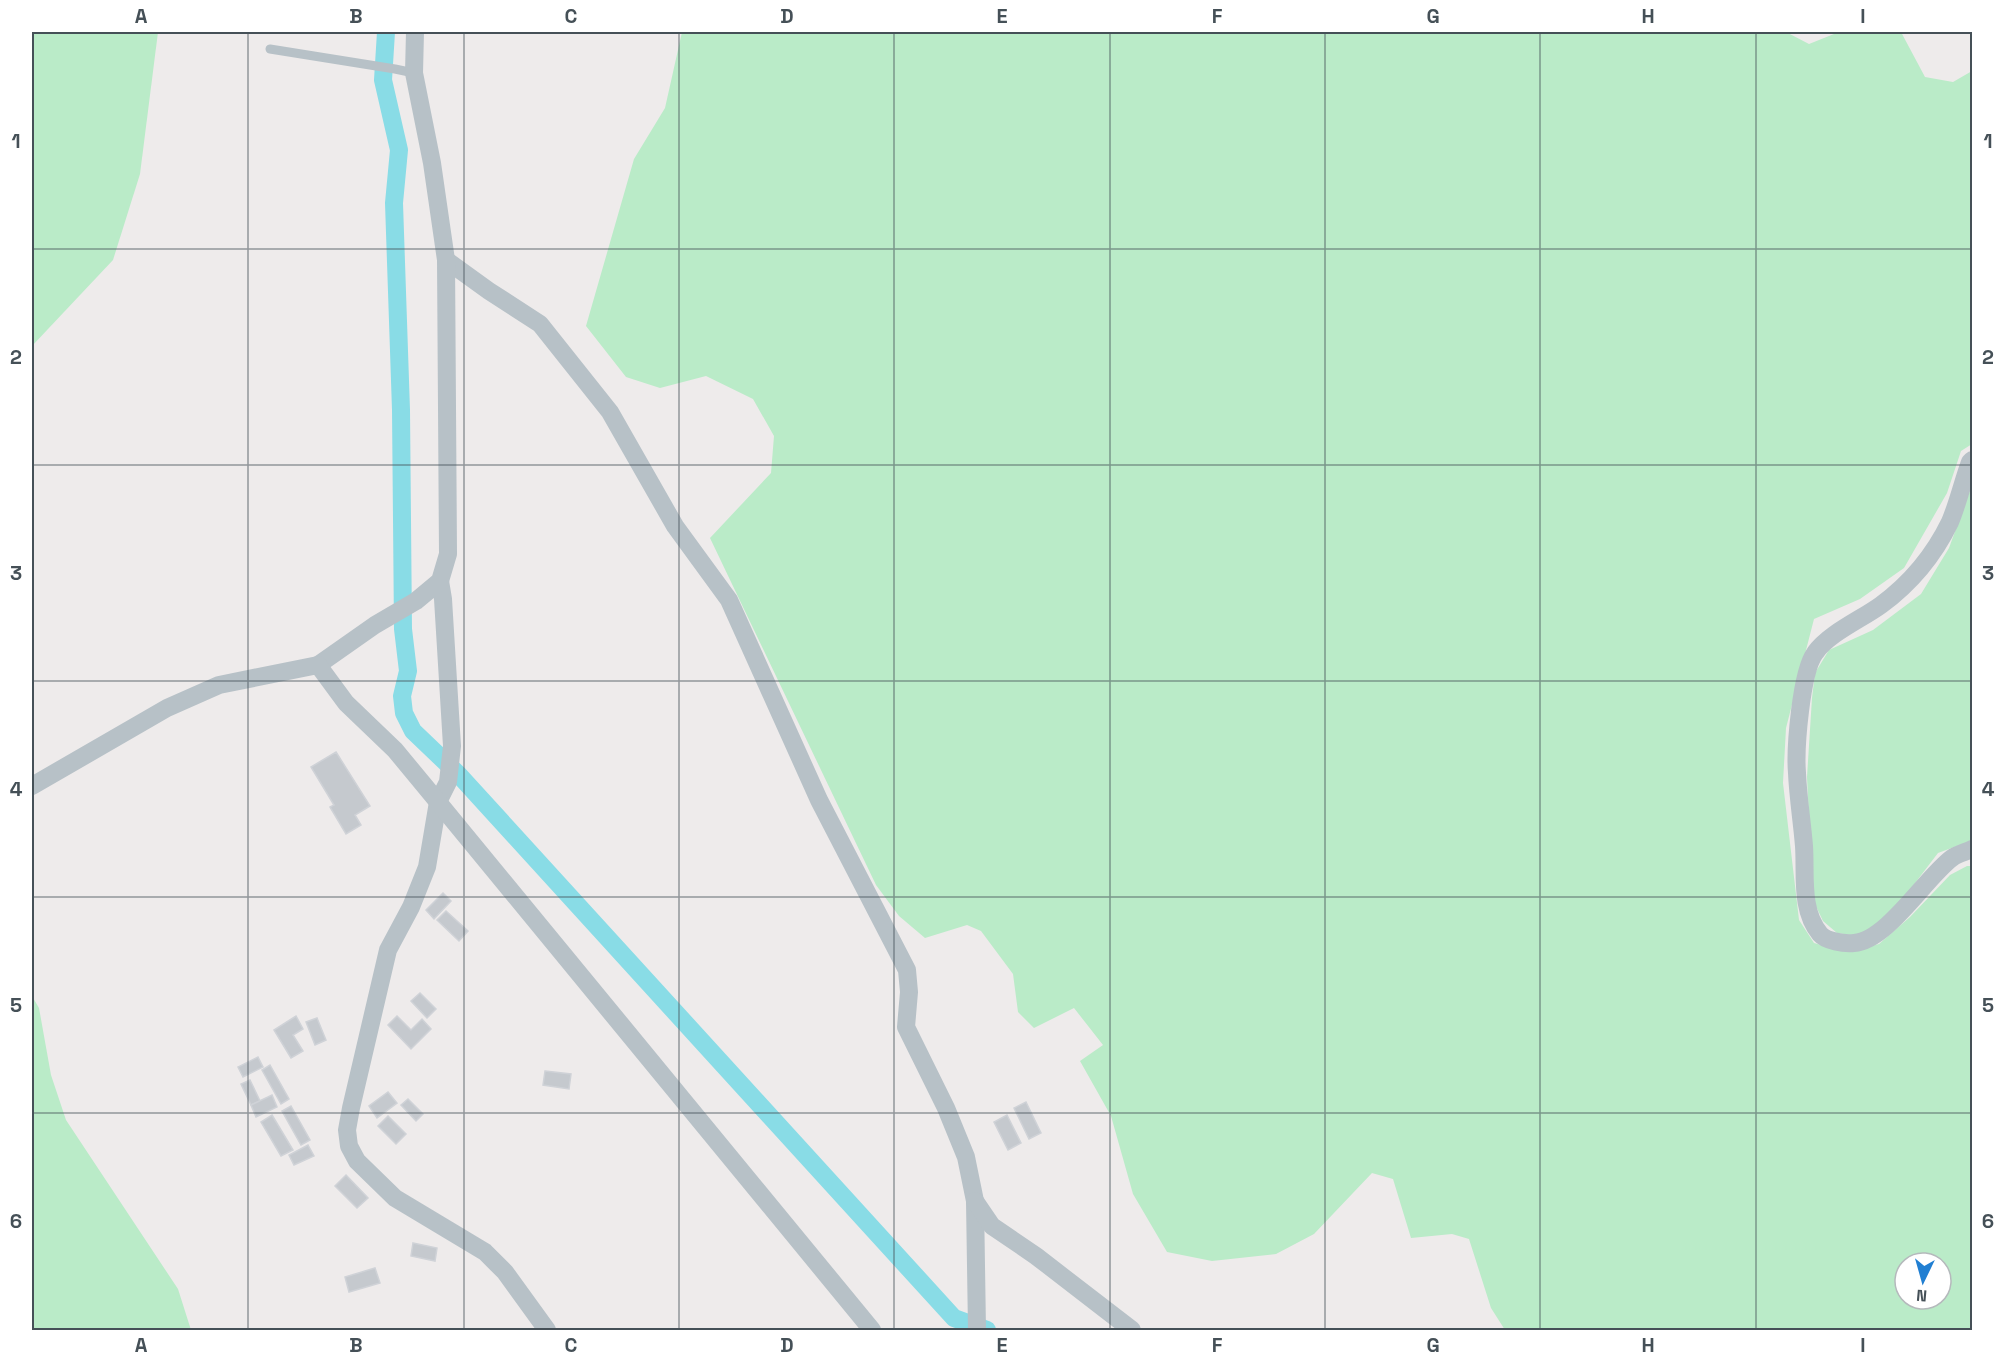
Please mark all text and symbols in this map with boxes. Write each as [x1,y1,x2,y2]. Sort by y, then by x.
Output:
text: A [135,3,148,29]
text: B [349,3,363,29]
text: C [565,3,578,29]
text: D [780,3,794,29]
text: E [996,3,1008,29]
text: F [1212,3,1223,29]
text: G [1426,3,1440,29]
text: H [1641,3,1655,29]
text: I [1860,3,1866,29]
text: 1 [11,128,21,154]
text: 1 [1983,128,1993,154]
text: 2 [10,344,22,370]
text: 2 [1982,344,1994,370]
text: 3 [10,560,22,586]
text: 3 [1982,560,1994,586]
text: 4 [10,776,23,802]
text: 4 [1982,776,1995,802]
text: 5 [10,992,22,1018]
text: 5 [1982,992,1994,1018]
text: 6 [10,1208,22,1234]
text: 6 [1982,1208,1994,1234]
north arrow [1893,1251,1953,1311]
text: N [1915,1285,1928,1306]
text: A [135,1332,148,1358]
text: B [349,1332,363,1358]
text: C [565,1332,578,1358]
text: D [780,1332,794,1358]
text: E [996,1332,1008,1358]
text: F [1212,1332,1223,1358]
text: G [1426,1332,1440,1358]
text: H [1641,1332,1655,1358]
text: I [1860,1332,1866,1358]

